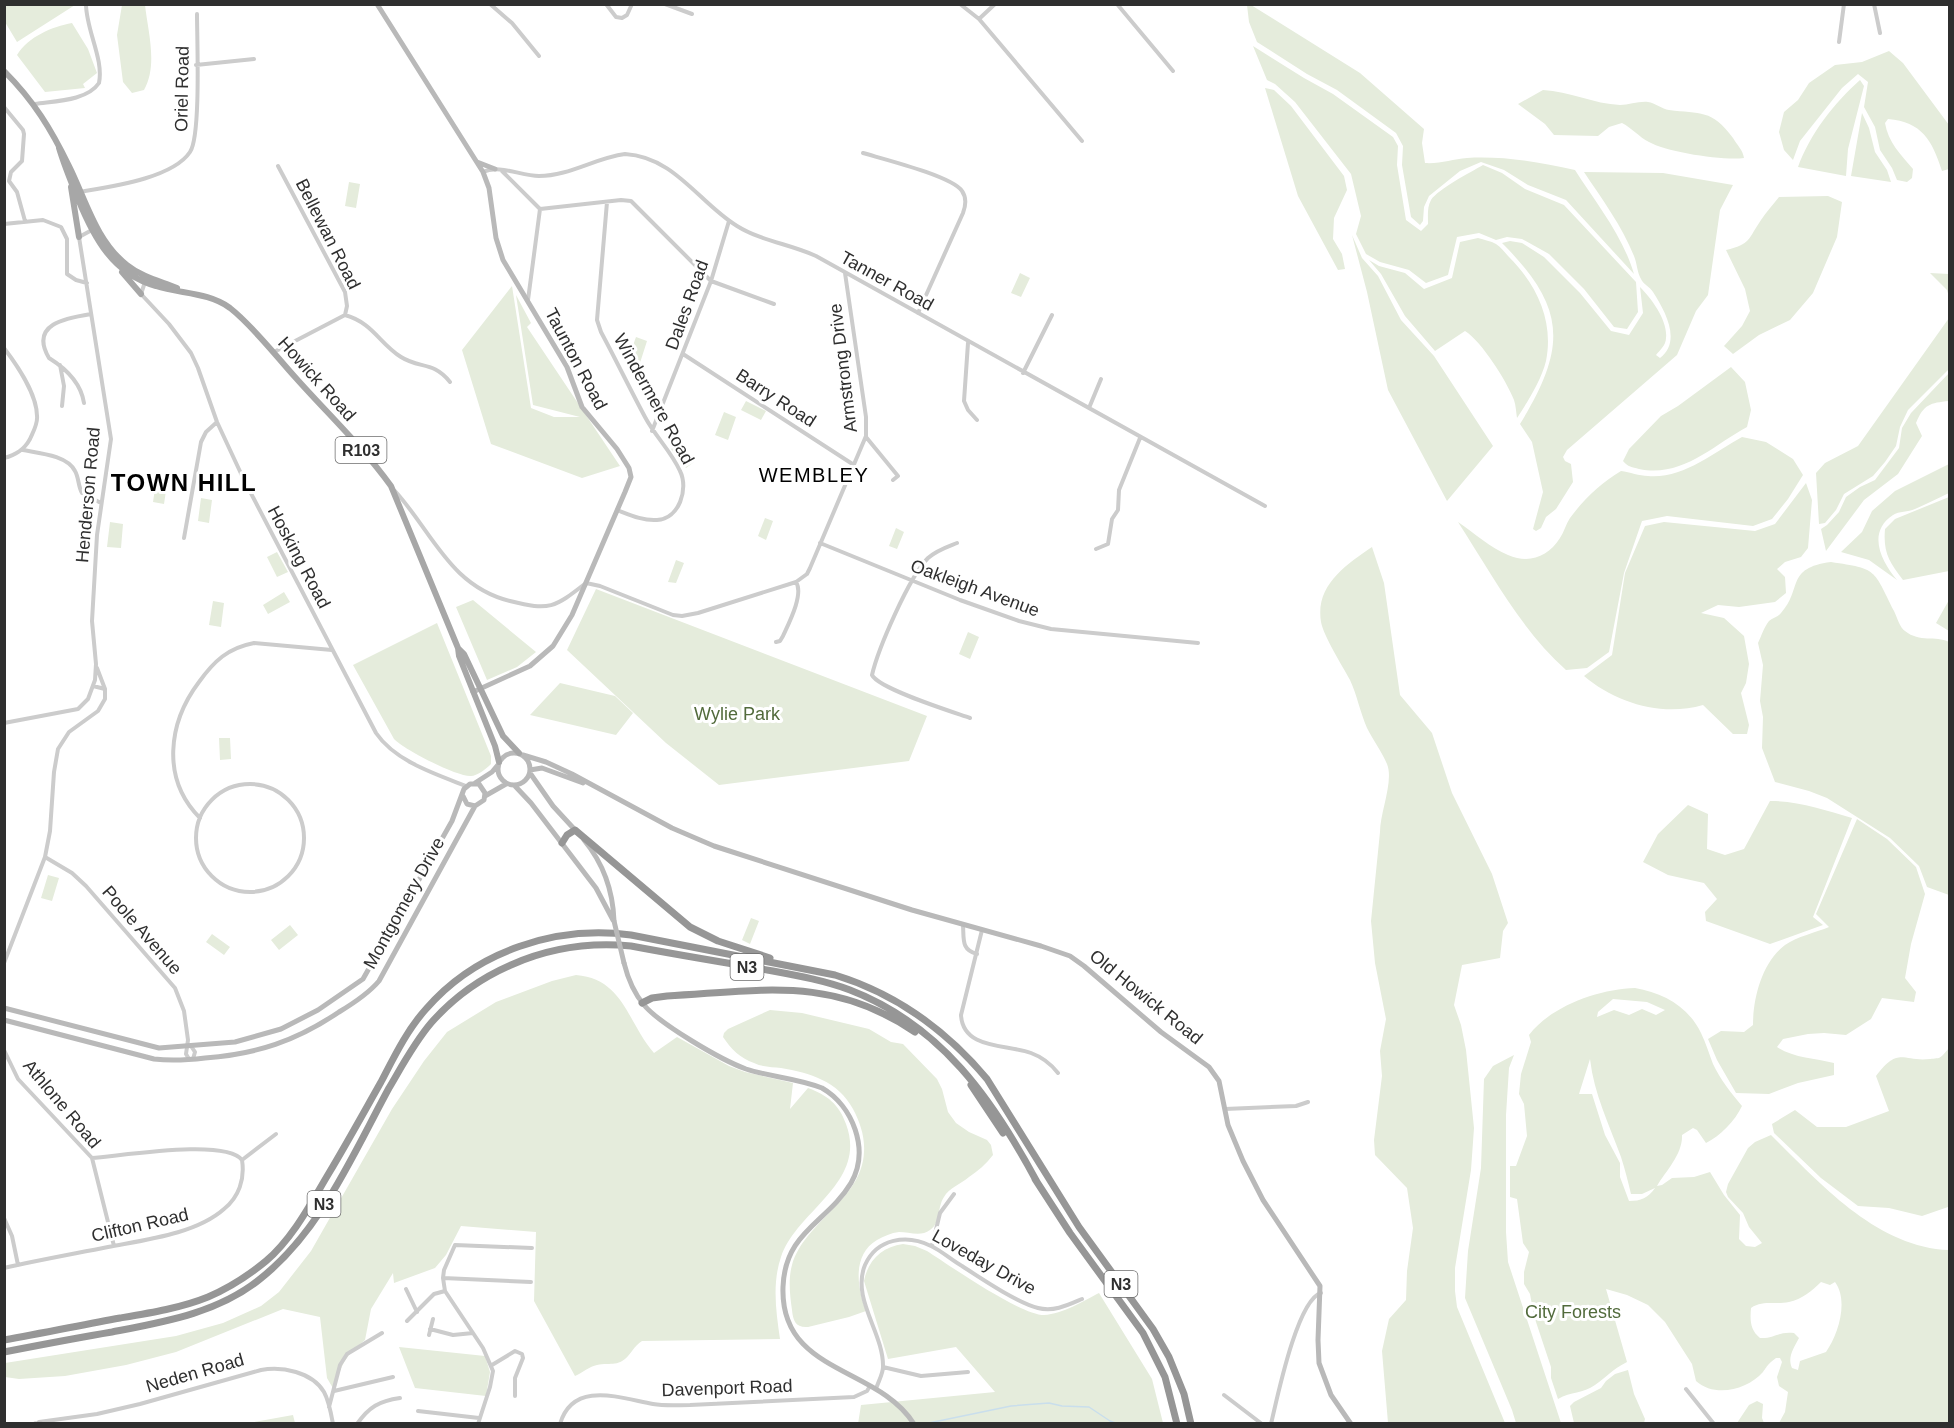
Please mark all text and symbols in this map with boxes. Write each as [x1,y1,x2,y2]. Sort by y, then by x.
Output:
street label: Oriel Road [171,46,193,132]
street label: Bellewan Road [292,176,364,292]
street label: Tanner Road [837,247,937,315]
street label: Dales Road [662,257,712,353]
street label: Armstrong Drive [825,302,861,434]
street label: Taunton Road [541,305,611,413]
street label: Windermere Road [610,330,698,468]
street label: Howick Road [274,333,360,425]
street label: Barry Road [732,365,820,431]
street label: Henderson Road [72,426,104,564]
road number: R103 [336,437,386,463]
district label: WEMBLEY [759,464,869,486]
district label: TOWN HILL [111,469,257,496]
street label: Hosking Road [264,502,334,612]
street label: Oakleigh Avenue [908,555,1042,621]
park label: Wylie Park [694,704,781,724]
street label: Montgomery Drive [360,834,448,972]
street label: Poole Avenue [98,882,186,978]
street label: Old Howick Road [1086,945,1206,1049]
road number: N3 [730,954,764,980]
street label: Athlone Road [19,1056,105,1152]
road number: N3 [308,1191,340,1217]
street label: Clifton Road [89,1204,191,1246]
street label: Loveday Drive [929,1225,1039,1299]
road number: N3 [1104,1271,1138,1297]
park label: City Forests [1525,1302,1621,1322]
street label: Neden Road [144,1349,246,1397]
street label: Davenport Road [661,1376,793,1400]

